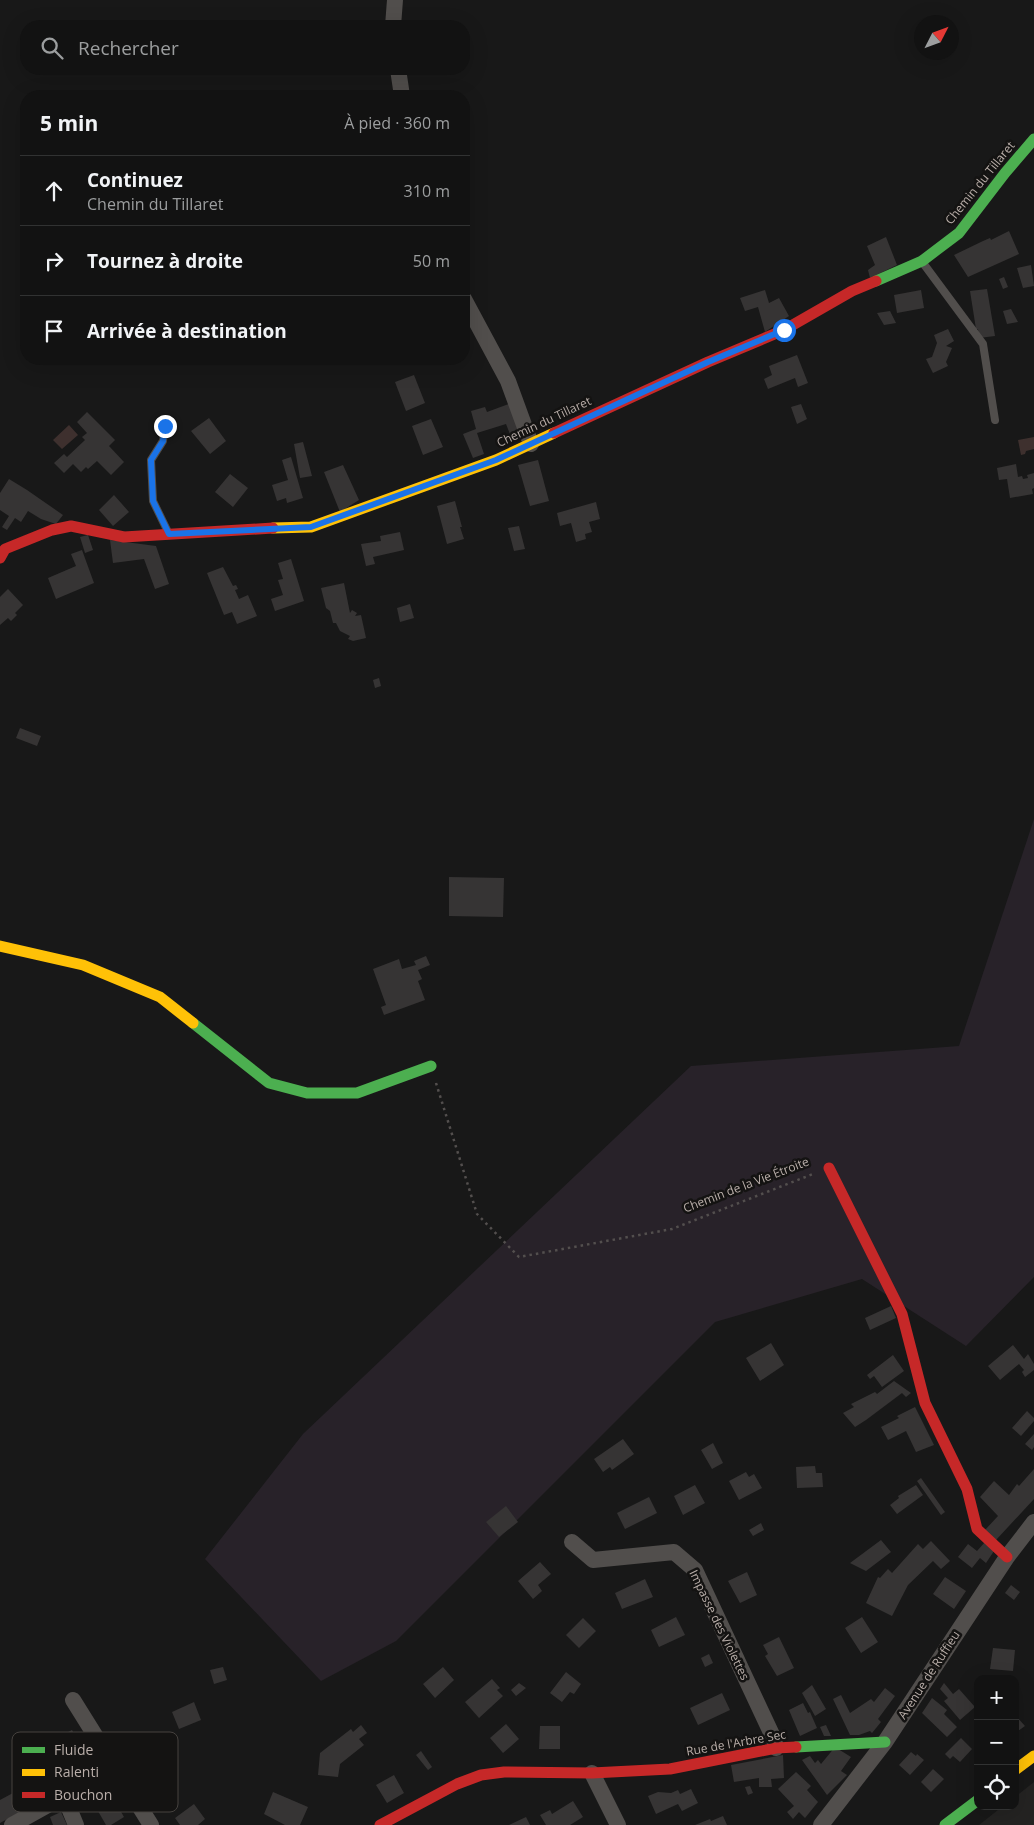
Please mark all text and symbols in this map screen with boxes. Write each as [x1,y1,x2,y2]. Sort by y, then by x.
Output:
north arrow [914,15,959,60]
search box [20,20,470,75]
icon: search [38,34,66,62]
text: Rechercher [78,35,179,61]
text: 5 min [40,109,98,137]
text: À pied · 360 m [344,112,450,134]
street label: Chemin du Tillaret [941,138,1018,228]
text: Continuez [87,167,183,193]
icon: ahead [40,177,68,205]
text: 310 m [404,180,450,202]
text: Chemin du Tillaret [87,193,224,215]
icon: right [40,247,68,275]
text: Tournez à droite [87,248,243,274]
text: 50 m [413,250,450,272]
icon: arrive [40,317,68,345]
text: Arrivée à destination [87,318,287,344]
route start [773,319,796,342]
street label: Chemin du Tillaret [494,392,594,451]
route end [154,415,177,438]
street label: Chemin de la Vie Étroite [680,1153,811,1216]
street label: Impasse des Violettes [685,1567,754,1683]
street label: Avenue de Ruffieu [894,1627,964,1722]
map controls [974,1675,1019,1810]
button: + [974,1675,1019,1720]
button: − [974,1720,1019,1765]
street label: Rue de l'Arbre Sec [685,1725,787,1760]
legend [12,1732,178,1812]
text: Fluide [54,1740,93,1759]
text: Ralenti [54,1762,99,1781]
button: locate [974,1765,1019,1810]
text: Bouchon [54,1785,112,1804]

